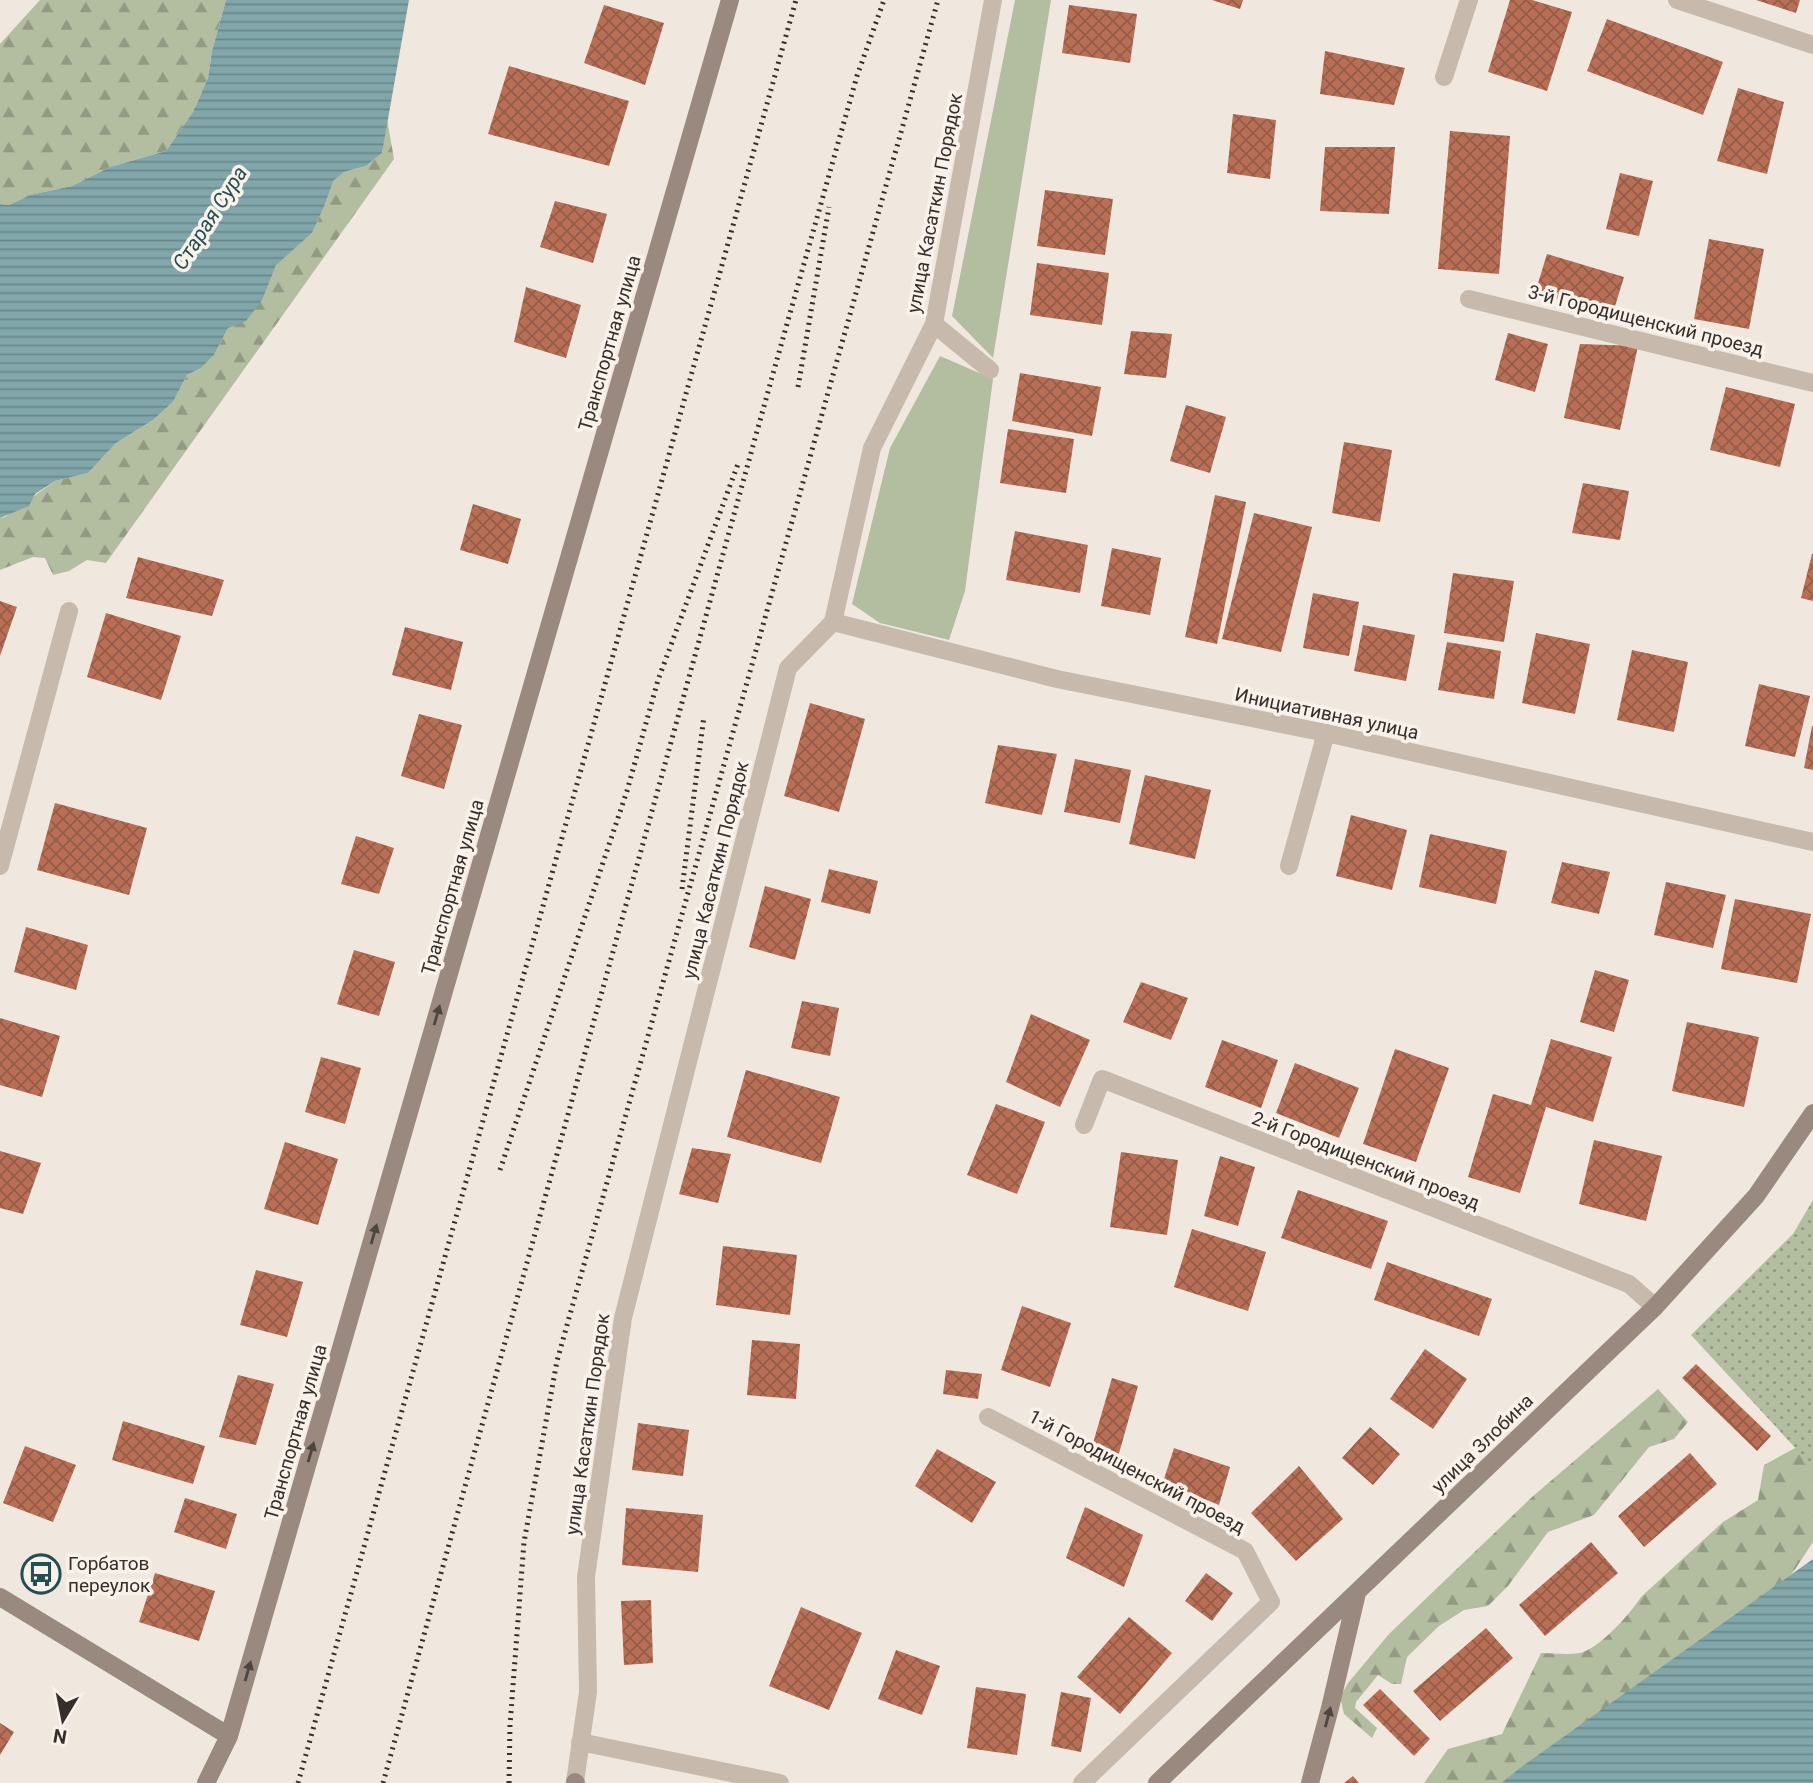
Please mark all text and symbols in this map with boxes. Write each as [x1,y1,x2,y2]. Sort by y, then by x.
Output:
street label: улица Касаткин Порядок [902,90,967,315]
water label: Старая Сура [168,162,252,274]
street label: Транспортная улица [573,253,646,434]
street label: 3-й Городищенский проезд [1526,280,1766,361]
street label: Инициативная улица [1233,683,1421,744]
street label: улица Касаткин Порядок [677,758,754,981]
street label: Транспортная улица [416,797,489,978]
one-way arrow [433,1004,443,1025]
street label: 2-й Городищенский проезд [1249,1106,1483,1215]
one-way arrow [370,1223,380,1244]
street label: улица Касаткин Порядок [561,1311,615,1536]
street label: Транспортная улица [259,1342,332,1523]
street label: улица Злобина [1427,1389,1538,1498]
street label: 1-й Городищенский проезд [1025,1404,1249,1538]
one-way arrow [307,1441,317,1462]
place label: Горбатов переулок [68,1552,151,1597]
bus stop icon: Горбатов переулок [20,1553,62,1595]
one-way arrow [244,1660,254,1681]
north arrow [28,1685,98,1755]
one-way arrow [1323,1706,1334,1728]
text: N [52,1724,69,1749]

